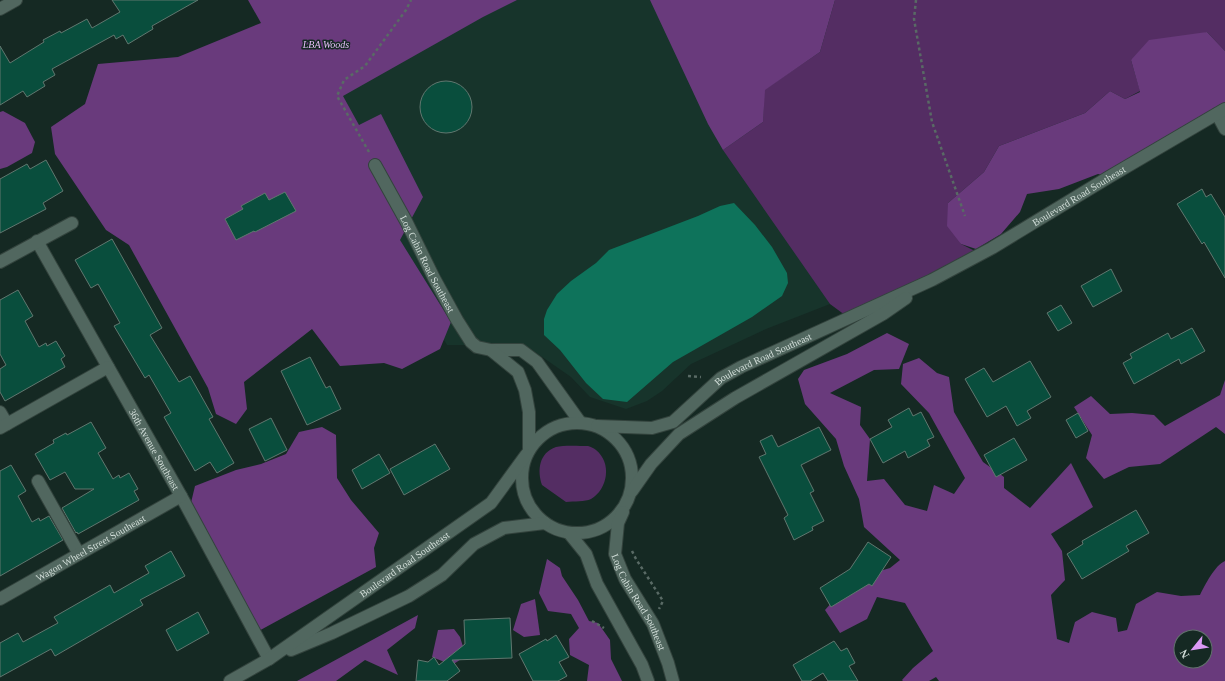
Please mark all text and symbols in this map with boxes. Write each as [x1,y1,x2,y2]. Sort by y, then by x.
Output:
park label: LBA Woods [302,39,349,50]
street label: Boulevard Road Southeast [1030,163,1127,228]
street label: Log Cabin Road Southeast [398,213,457,314]
street label: Boulevard Road Southeast [712,330,813,387]
street label: 36th Avenue Southeast [127,407,182,492]
street label: Wagon Wheel Street Southeast [34,512,147,583]
street label: Boulevard Road Southeast [357,529,451,599]
street label: Log Cabin Road Southeast [610,552,668,652]
north arrow [1173,629,1213,669]
text: N [1177,648,1192,660]

